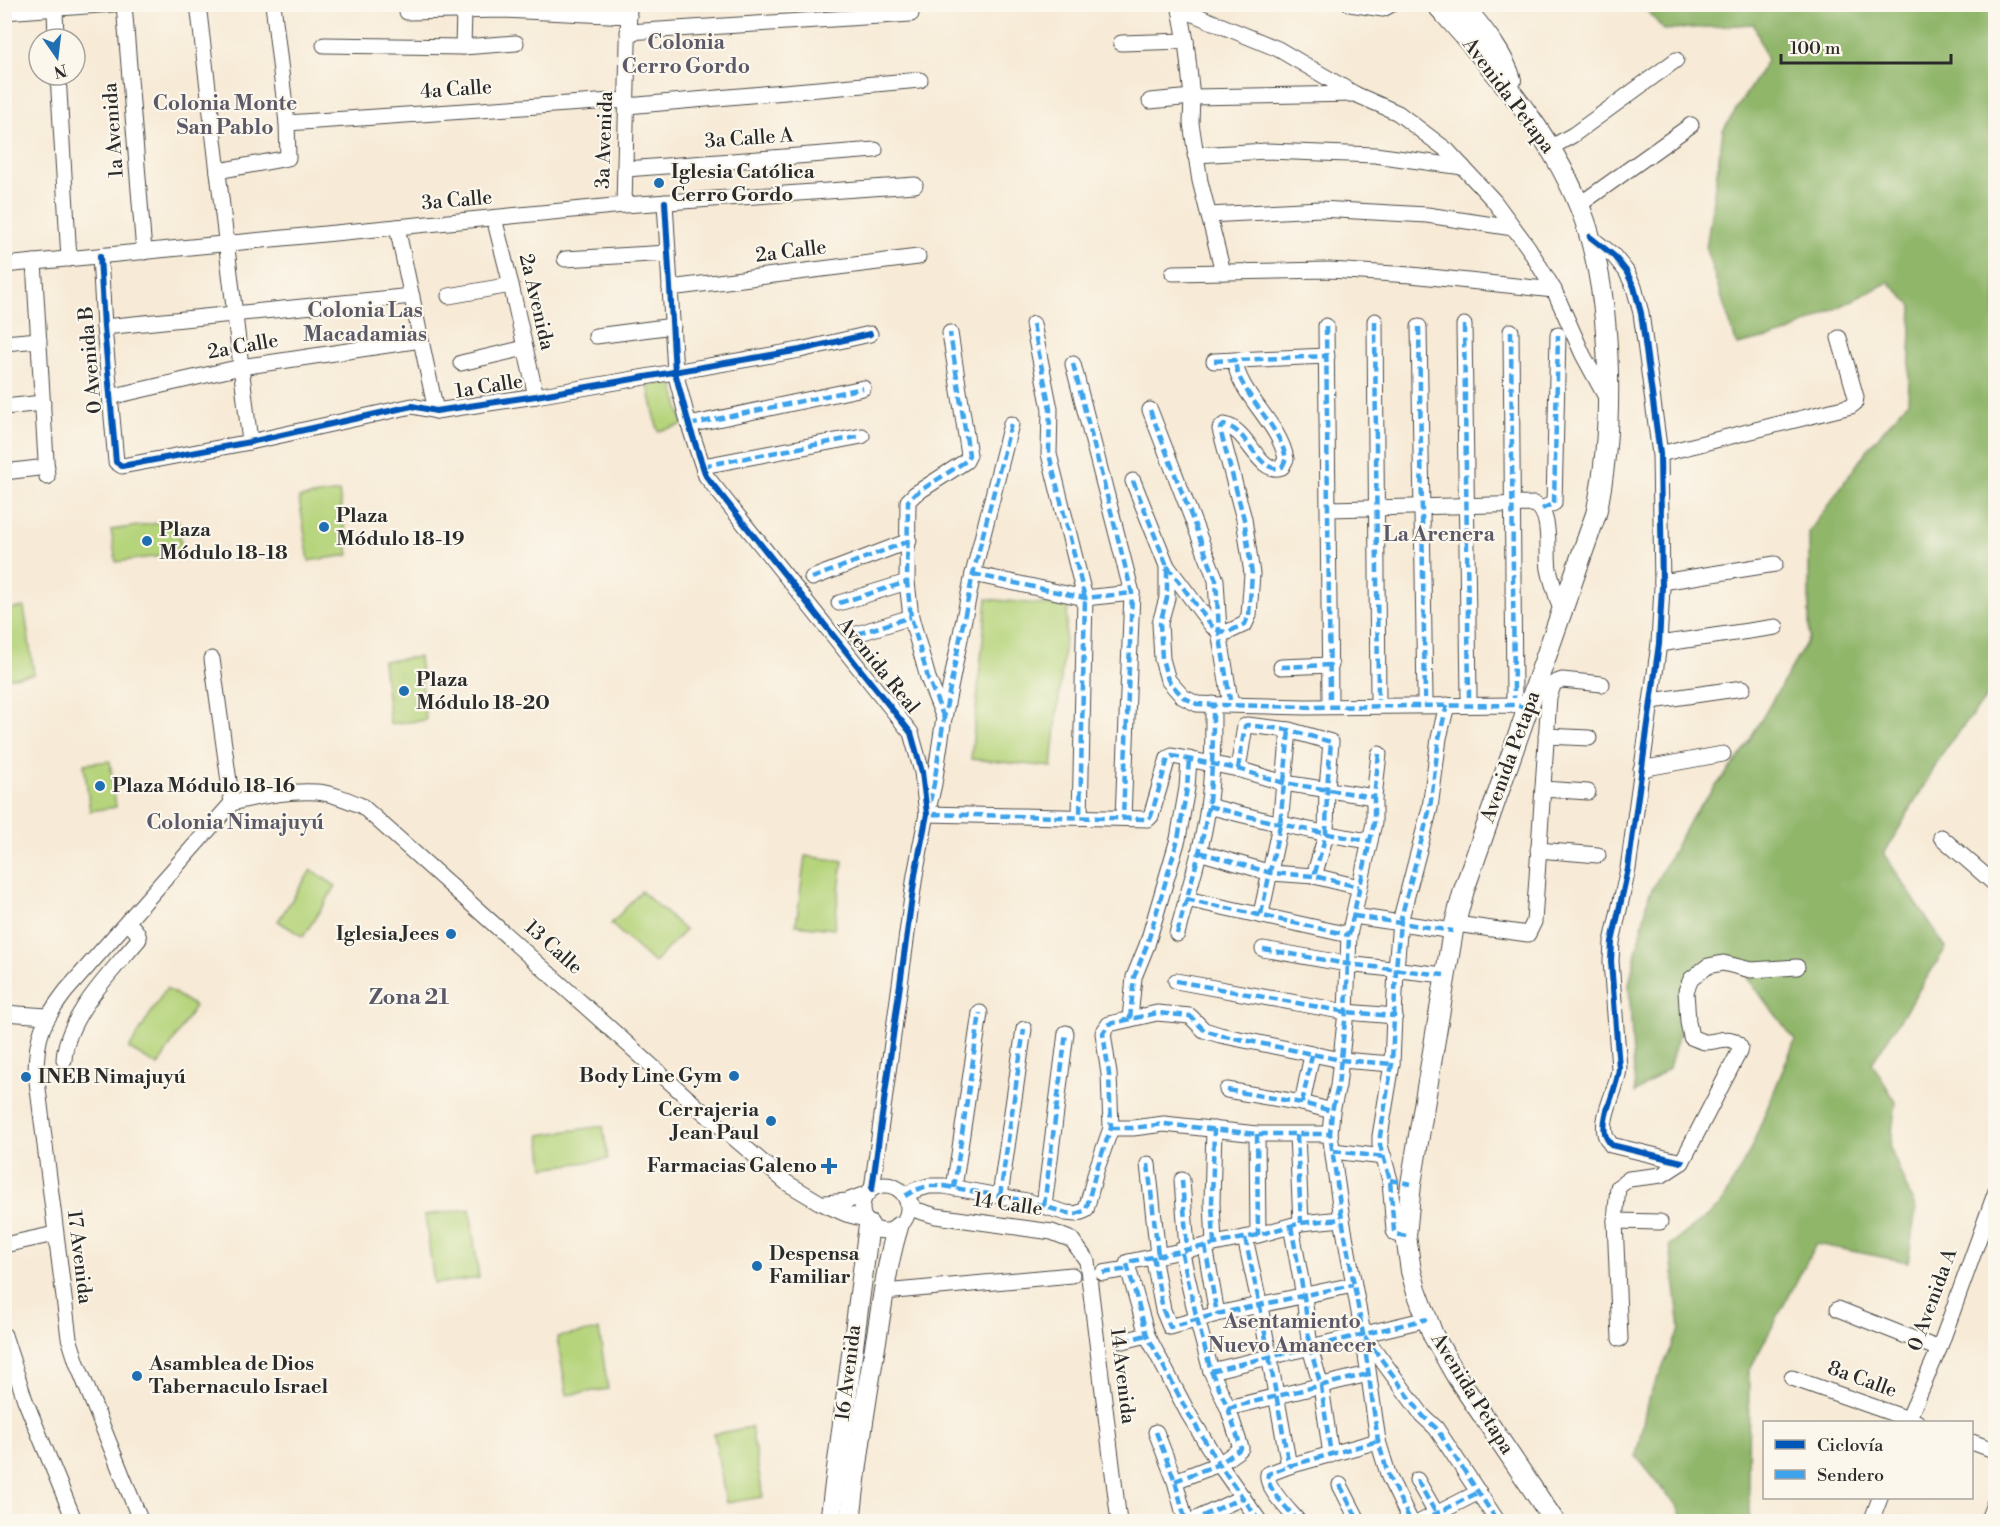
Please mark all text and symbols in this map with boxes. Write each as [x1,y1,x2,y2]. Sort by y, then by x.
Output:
north arrow [27,27,87,87]
scale bar [1781,27,1950,65]
district label: Colonia Cerro Gordo [622,30,750,80]
street label: Avenida Petapa [1456,32,1560,159]
text: 100 m [1790,37,1841,60]
text: N [51,59,69,82]
street label: 4a Calle [419,75,493,105]
street label: 1a Avenida [98,81,130,178]
street label: 3a Avenida [591,90,619,189]
district label: Colonia Monte San Pablo [153,91,297,141]
street label: 3a Calle A [704,123,795,155]
place label: Iglesia Católica Cerro Gordo [671,160,815,208]
marker: Iglesia Católica Cerro Gordo [652,176,666,190]
street label: 3a Calle [420,185,494,217]
street label: 2a Calle [754,235,828,269]
street label: 2a Avenida [513,251,559,353]
district label: Colonia Las Macadamias [303,298,427,348]
street label: 0 Avenida B [74,305,108,415]
street label: 2a Calle [206,328,280,366]
street label: 1a Calle [453,369,525,405]
place label: Plaza Módulo 18-19 [336,504,465,552]
place label: Plaza Módulo 18-18 [159,518,288,566]
marker: Plaza Módulo 18-19 [317,520,331,534]
district label: La Arenera [1383,522,1496,548]
marker: Plaza Módulo 18-18 [140,534,154,548]
street label: Avenida Real [831,612,924,719]
place label: Plaza Módulo 18-20 [416,668,550,716]
marker: Plaza Módulo 18-20 [397,684,411,698]
street label: Avenida Petapa [1475,687,1547,827]
place label: Plaza Módulo 18-16 [112,774,295,799]
marker: Plaza Módulo 18-16 [93,779,107,793]
district label: Colonia Nimajuyú [146,810,324,836]
street label: 13 Calle [519,915,587,981]
place label: Iglesia Jees [336,922,439,947]
marker: Iglesia Jees [444,927,458,941]
district label: Zona 21 [369,984,450,1011]
place label: Body Line Gym [579,1064,722,1089]
place label: INEB Nimajuyú [38,1065,187,1090]
marker: Body Line Gym [727,1069,741,1083]
marker: INEB Nimajuyú [19,1070,33,1084]
place label: Cerrajeria Jean Paul [658,1098,759,1146]
marker: Cerrajeria Jean Paul [764,1114,778,1128]
place label: Farmacias Galeno [647,1154,817,1179]
marker: Farmacias Galeno [822,1159,836,1173]
street label: 14 Calle [972,1188,1044,1222]
street label: 17 Avenida [61,1209,97,1306]
place label: Despensa Familiar [769,1242,860,1290]
street label: 0 Avenida A [1903,1244,1964,1355]
marker: Despensa Familiar [750,1259,764,1273]
district label: Asentamiento Nuevo Amanecer [1208,1309,1376,1359]
street label: 16 Avenida [831,1323,867,1422]
street label: 14 Avenida [1104,1327,1140,1426]
street label: Avenida Petapa [1424,1328,1520,1460]
place label: Asamblea de Dios Tabernaculo Israel [148,1352,328,1400]
street label: 8a Calle [1824,1356,1900,1404]
marker: Asamblea de Dios Tabernaculo Israel [130,1369,144,1383]
legend [1763,1421,1973,1499]
text: Ciclovía [1817,1434,1884,1457]
text: Sendero [1817,1464,1884,1487]

